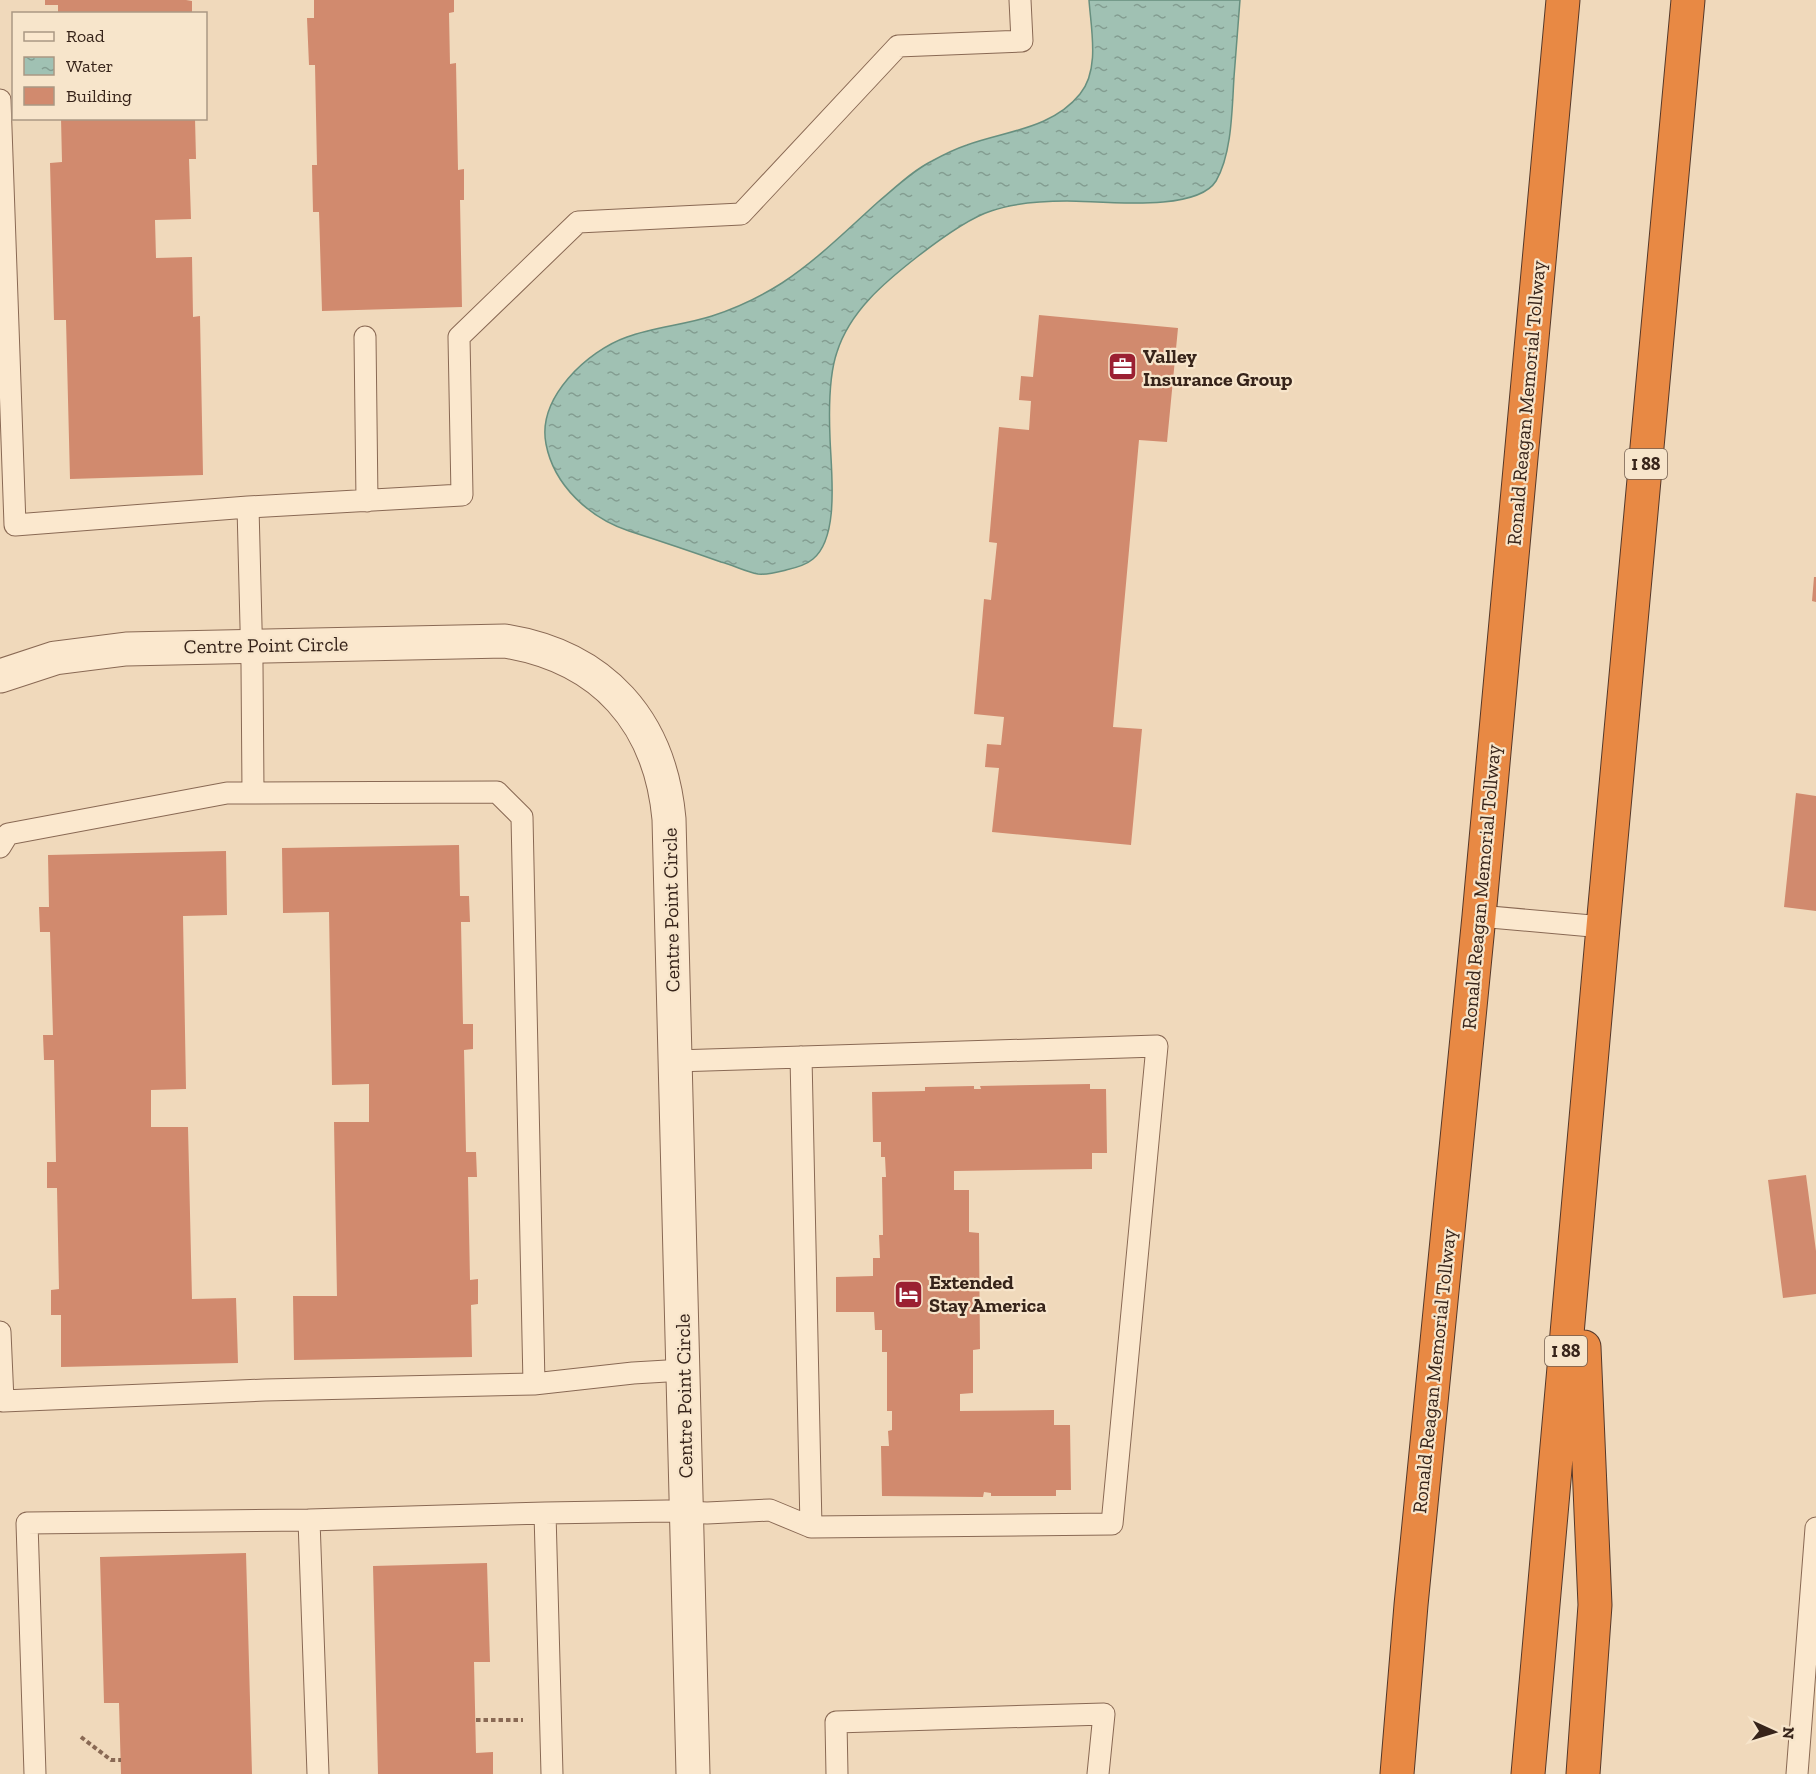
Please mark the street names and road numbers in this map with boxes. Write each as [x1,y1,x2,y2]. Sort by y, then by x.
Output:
street label: Ronald Reagan Memorial Tollway [1502,259,1550,546]
road number: I 88 [1625,449,1667,479]
street label: Centre Point Circle [183,632,349,658]
street label: Ronald Reagan Memorial Tollway [1457,743,1505,1030]
street label: Centre Point Circle [658,827,684,993]
street label: Ronald Reagan Memorial Tollway [1407,1227,1461,1514]
street label: Centre Point Circle [671,1313,697,1479]
road number: I 88 [1545,1336,1587,1366]

